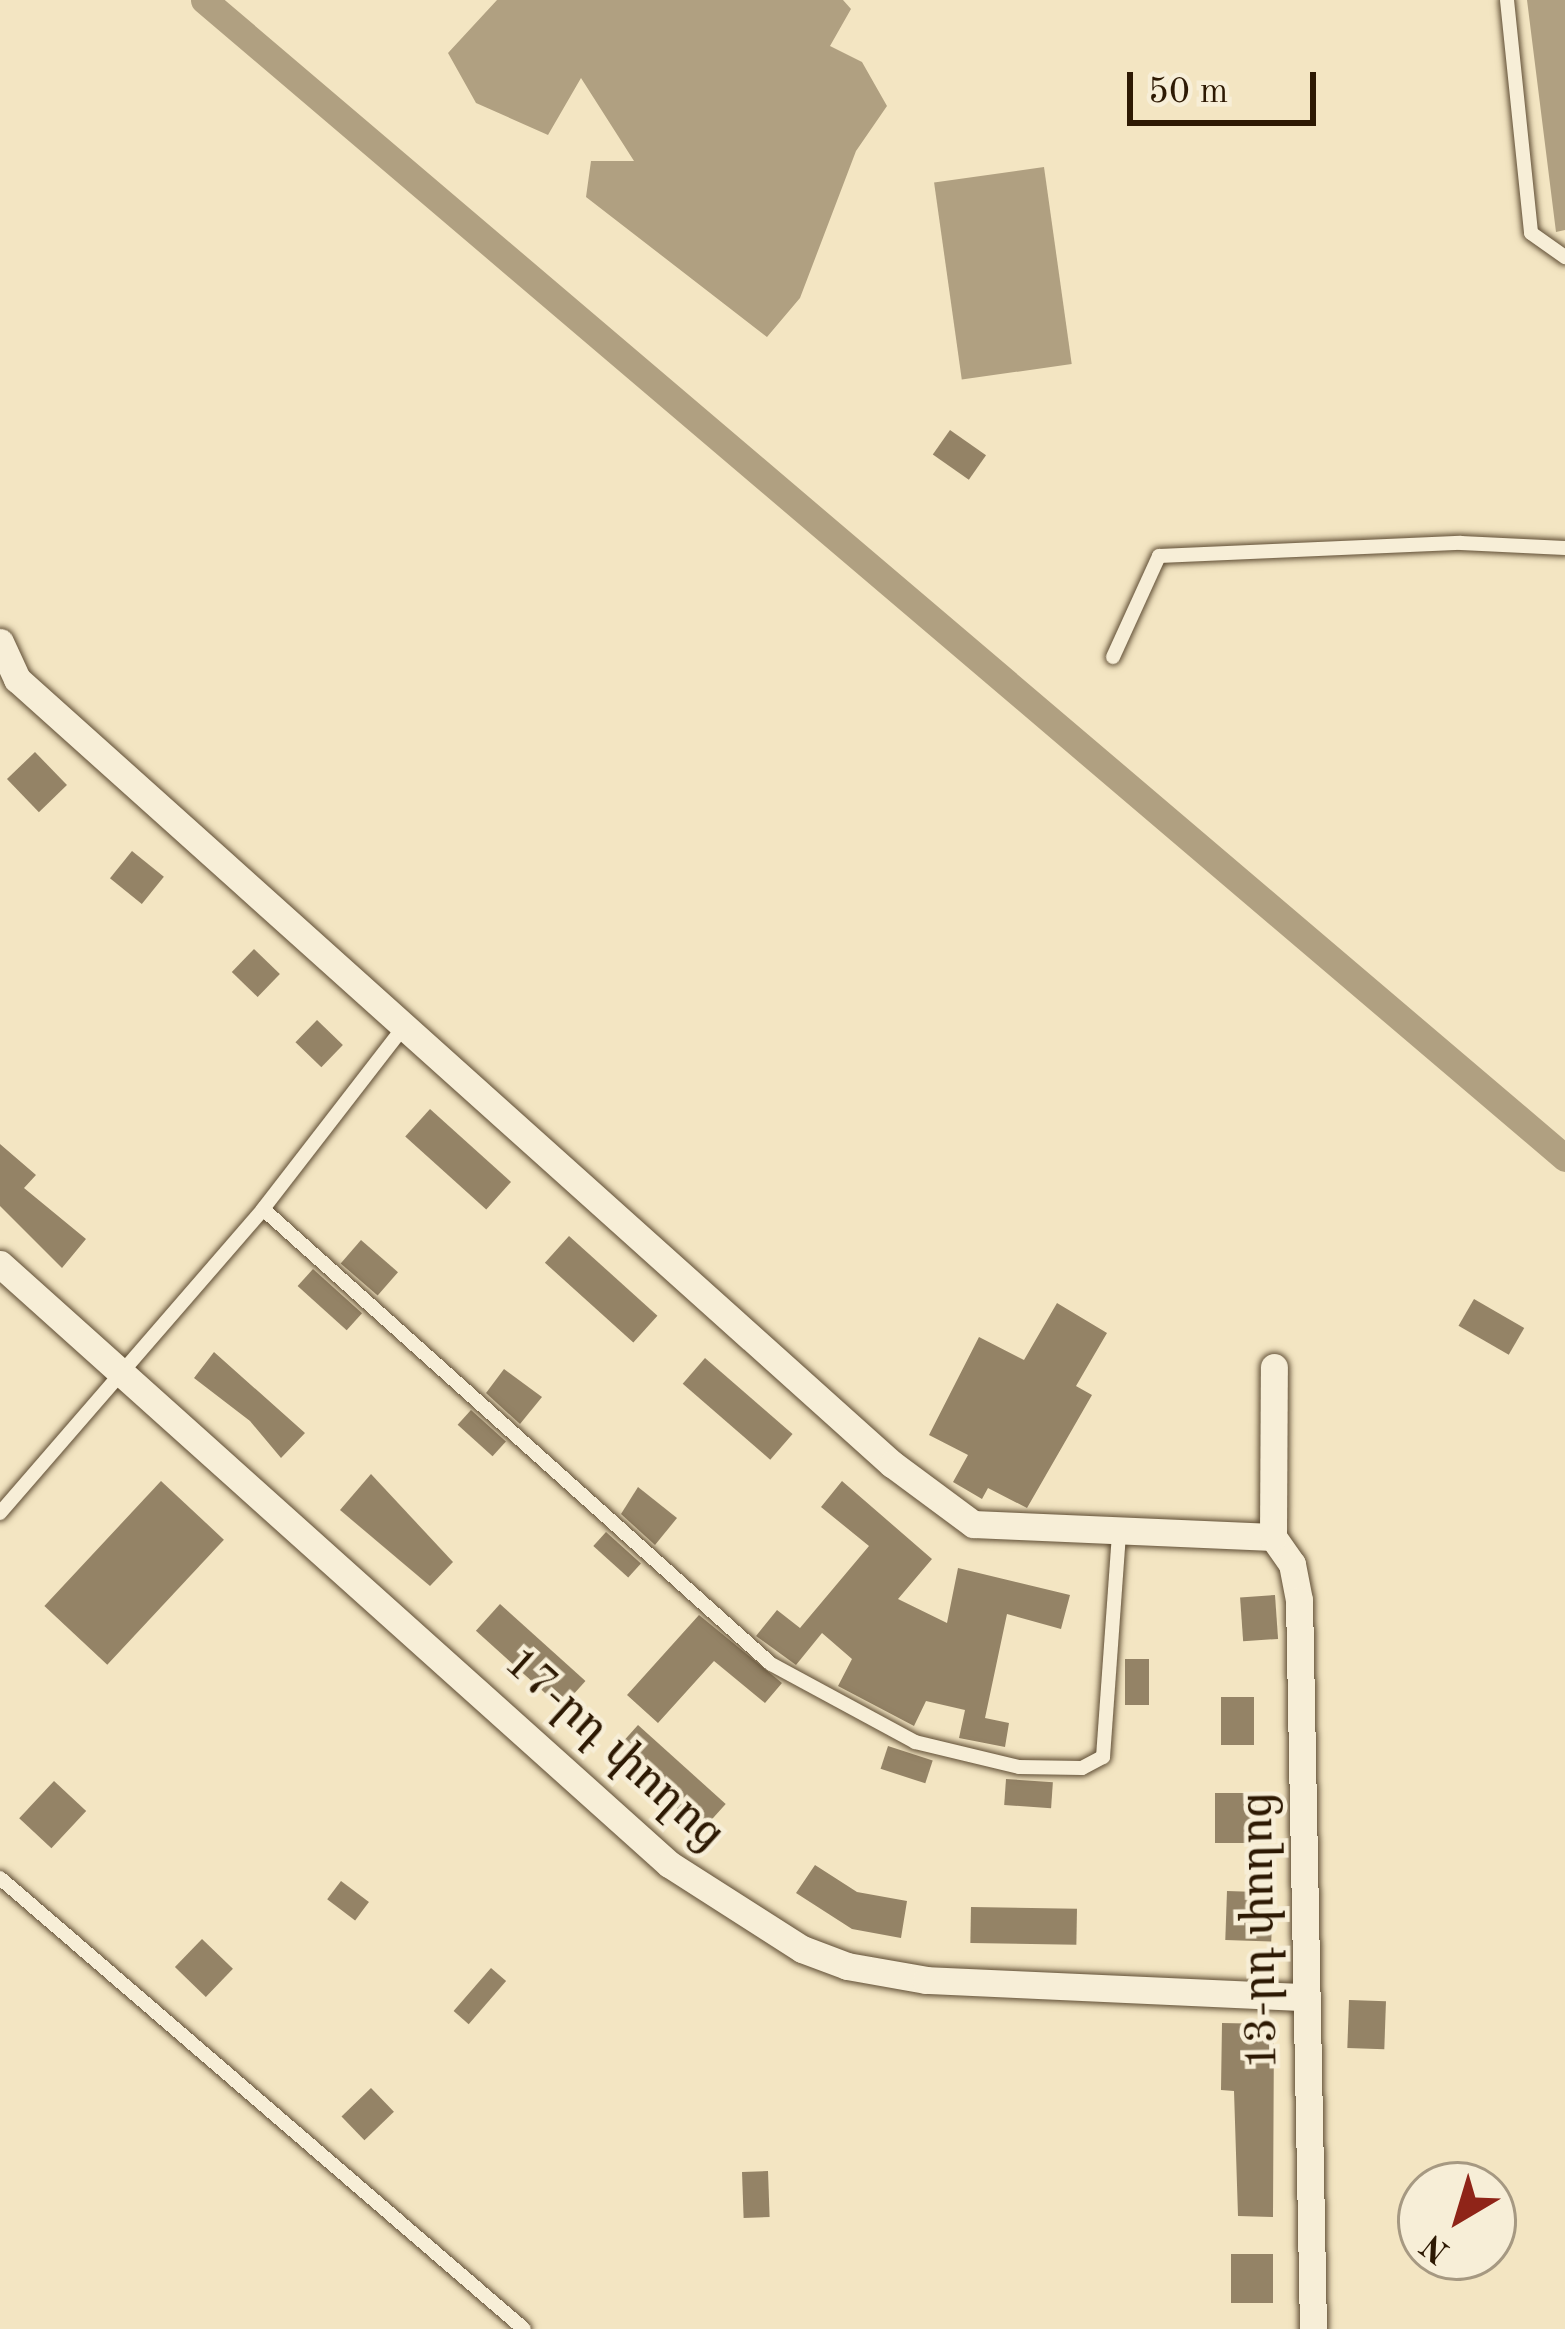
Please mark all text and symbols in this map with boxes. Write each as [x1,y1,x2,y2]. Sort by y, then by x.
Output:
scale bar [1133,48,1322,122]
text: 50 m [1148,75,1228,111]
street label: 17-րդ փողոց [492,1637,734,1863]
street label: 13-րդ փողոց [1233,1792,1291,2070]
north arrow [1397,2161,1517,2281]
text: N [1416,2227,1456,2268]

